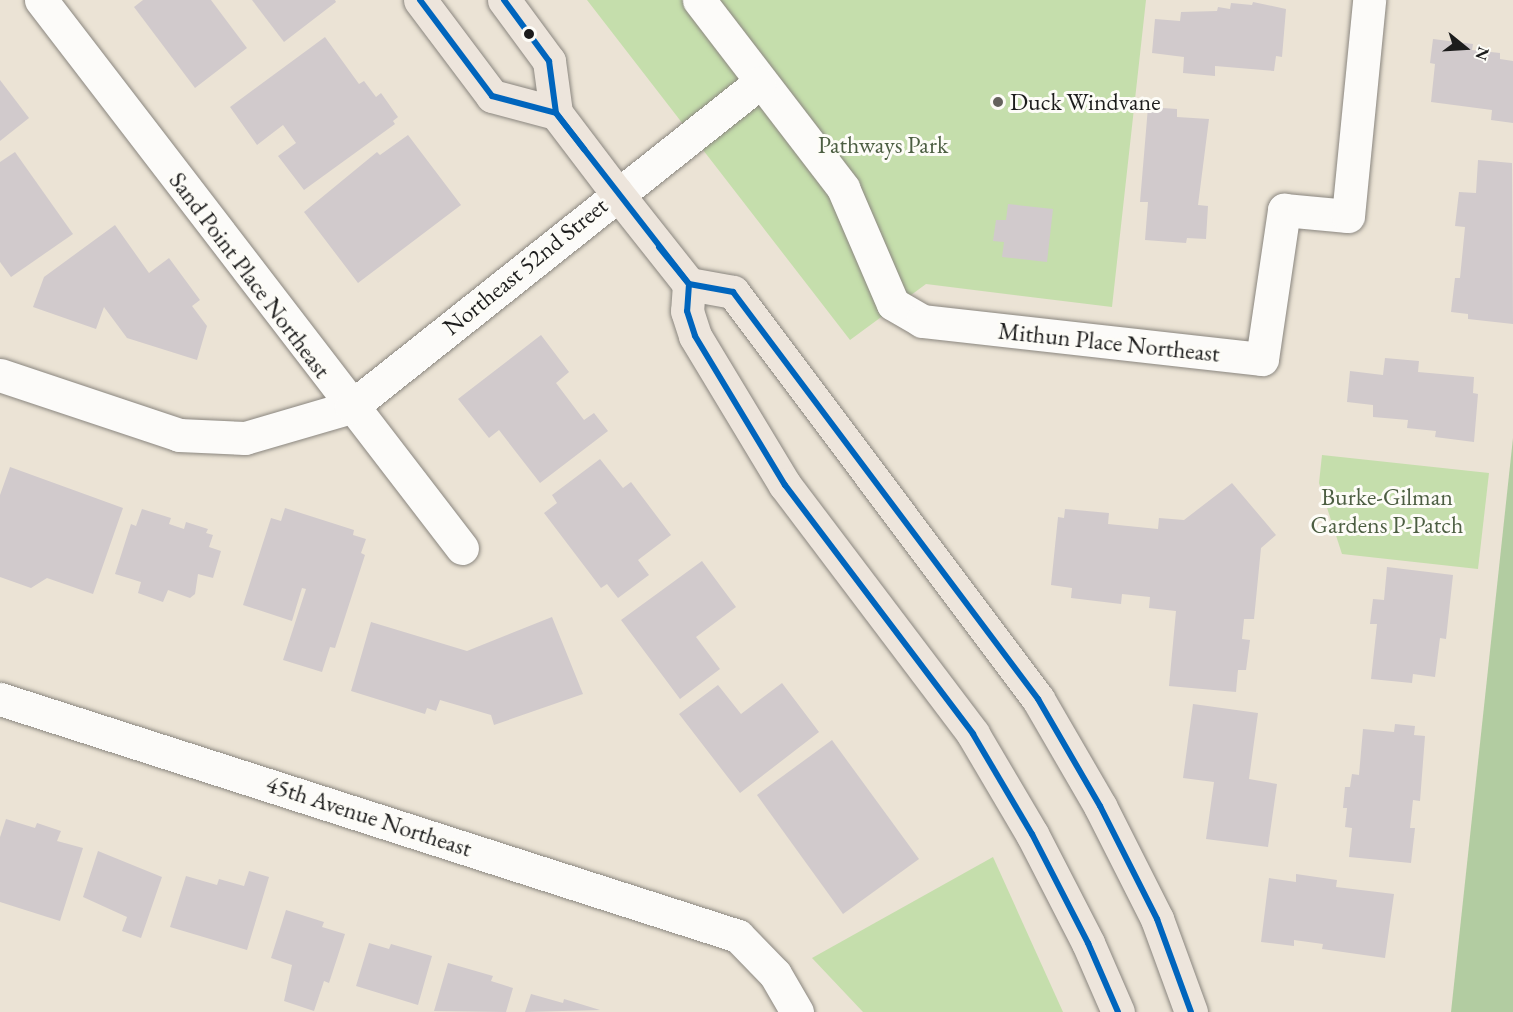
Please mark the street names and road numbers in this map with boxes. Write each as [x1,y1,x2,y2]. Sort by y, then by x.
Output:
street label: Sand Point Place Northeast [163,166,337,384]
street label: Northeast 52nd Street [437,191,613,341]
street label: Mithun Place Northeast [997,316,1221,368]
street label: 45th Avenue Northeast [263,769,475,863]

